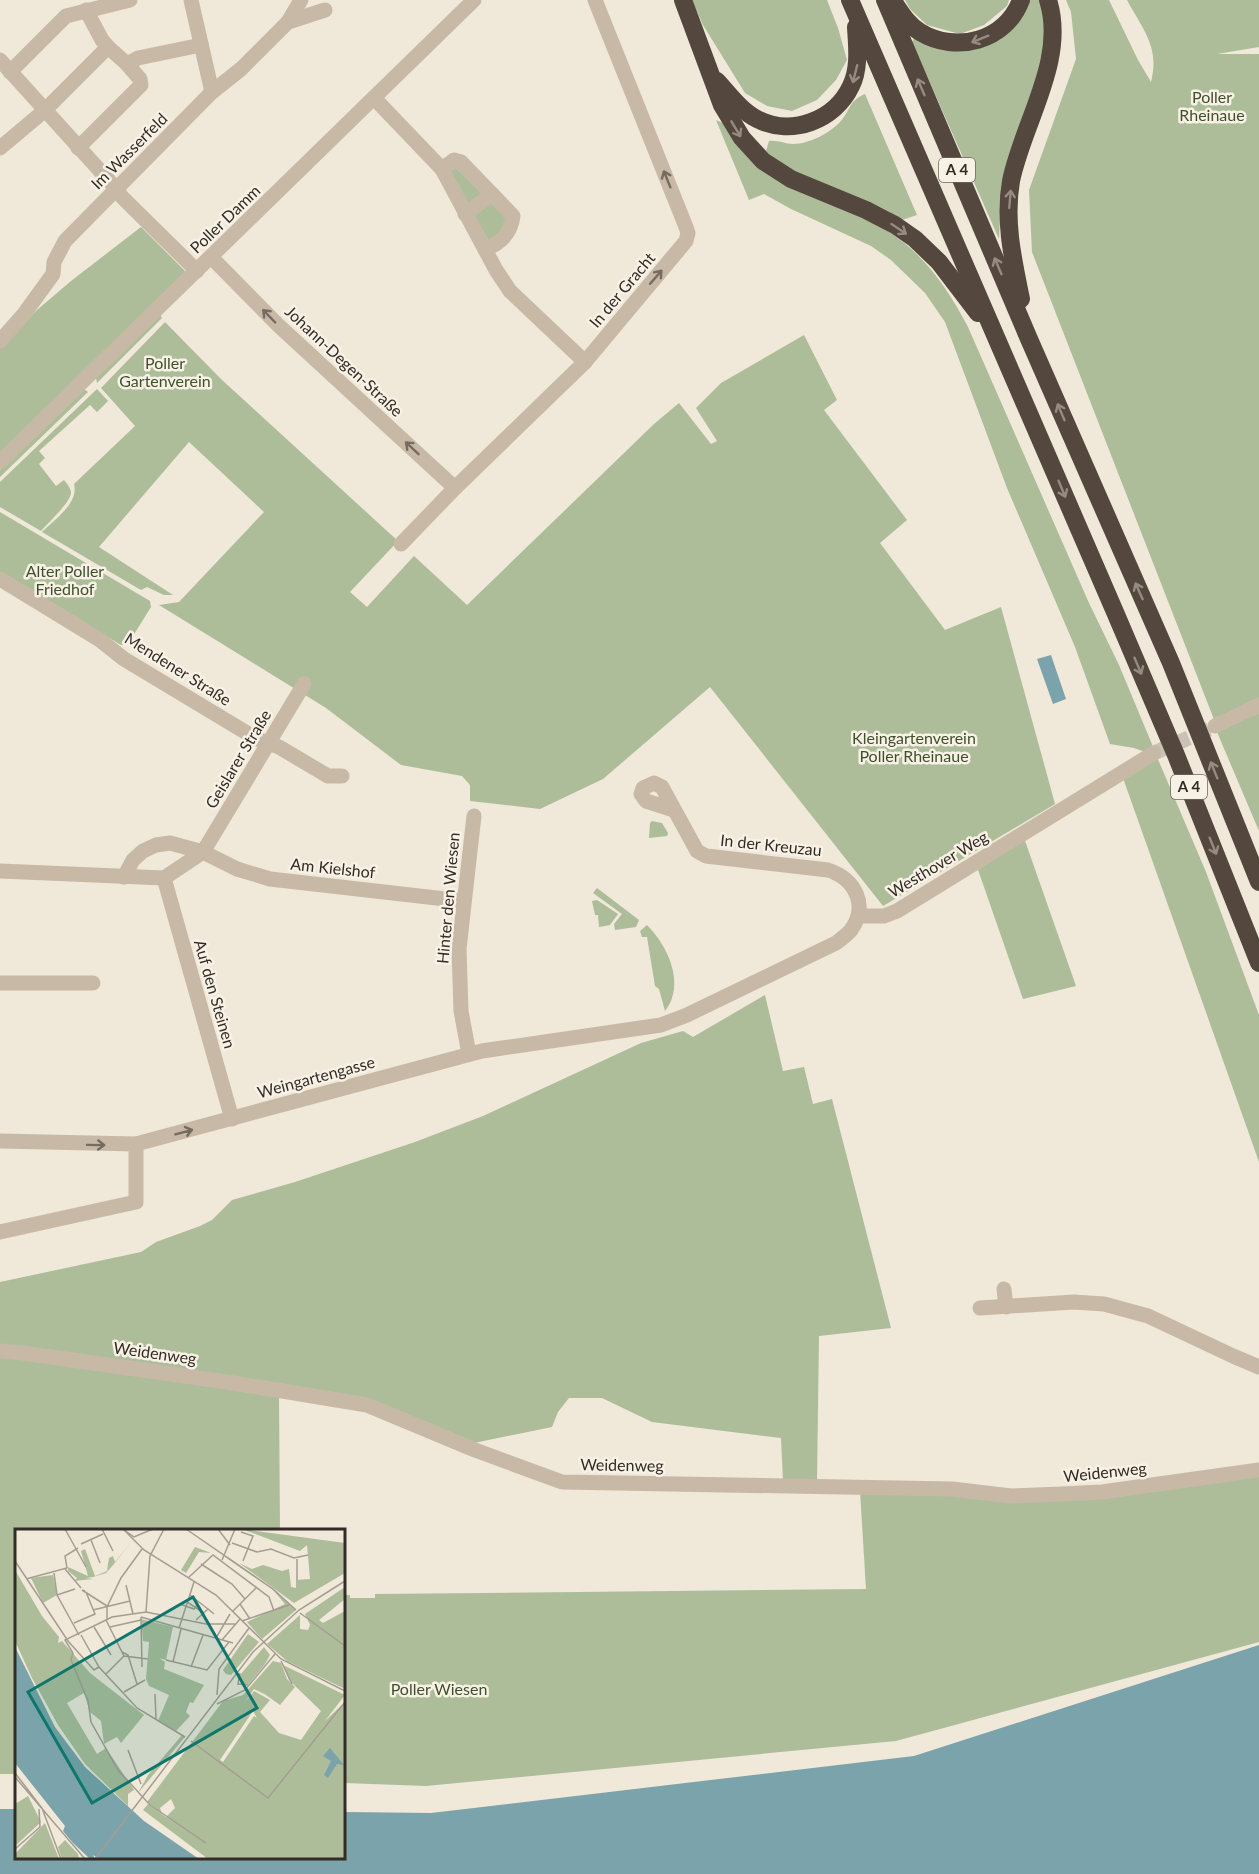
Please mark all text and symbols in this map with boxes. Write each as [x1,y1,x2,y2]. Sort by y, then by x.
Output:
one-way arrow [971,34,990,45]
one-way arrow [848,64,860,83]
one-way arrow [915,78,926,96]
park label: Poller Rheinaue [1179,87,1245,124]
street label: Im Wasserfeld [87,109,171,193]
one-way arrow [730,120,742,137]
road number: A 4 [939,158,975,182]
one-way arrow [661,170,672,188]
street label: Poller Damm [186,181,264,257]
one-way arrow [1005,189,1016,209]
one-way arrow [891,222,908,235]
street label: In der Gracht [585,248,659,331]
one-way arrow [992,257,1003,276]
one-way arrow [649,269,663,284]
street label: Johann-Degen-Straße [282,301,407,420]
one-way arrow [262,309,276,324]
park label: Poller Gartenverein [119,353,211,390]
one-way arrow [1055,403,1066,422]
one-way arrow [405,441,420,455]
one-way arrow [1057,479,1068,498]
park label: Alter Poller Friedhof [26,561,104,598]
one-way arrow [1133,582,1144,600]
street label: Mendener Straße [122,628,235,709]
one-way arrow [1133,657,1144,675]
street label: Geislarer Straße [201,706,274,811]
park label: Kleingartenverein Poller Rheinaue [852,728,976,765]
one-way arrow [1208,761,1219,779]
road number: A 4 [1171,775,1207,799]
street label: Westhover Weg [884,826,991,901]
street label: In der Kreuzau [719,830,823,859]
street label: Hinter den Wiesen [432,831,463,964]
one-way arrow [1208,837,1219,855]
street label: Am Kielshof [290,854,377,881]
street label: Auf den Steinen [191,937,240,1050]
street label: Weingartengasse [255,1052,377,1101]
one-way arrow [174,1125,193,1137]
one-way arrow [85,1139,105,1150]
street label: Weidenweg [112,1337,198,1368]
street label: Weidenweg [580,1454,664,1475]
street label: Weidenweg [1062,1458,1147,1485]
inset map [15,1529,345,1859]
park label: Poller Wiesen [391,1679,487,1698]

